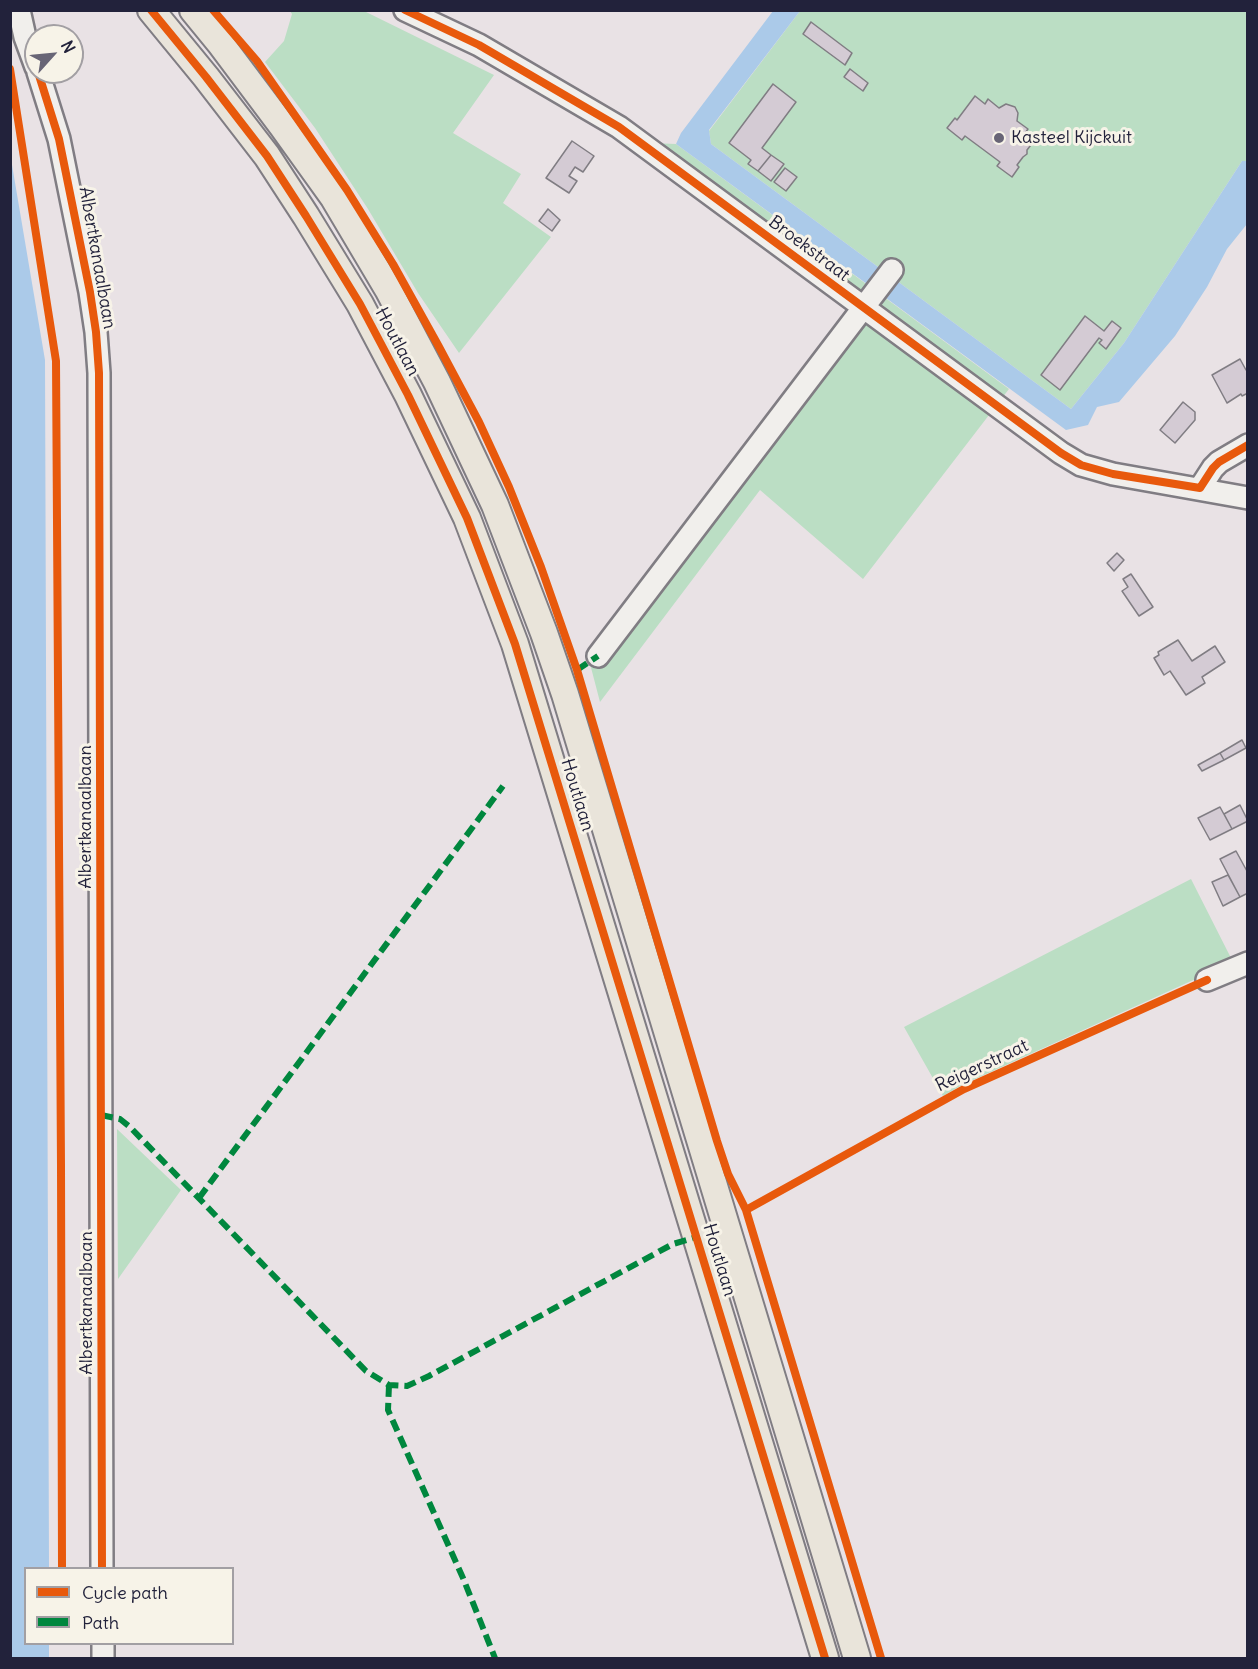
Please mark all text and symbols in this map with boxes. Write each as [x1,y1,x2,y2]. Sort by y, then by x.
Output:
north arrow [24,24,84,84]
text: N [57,37,80,56]
place label: Kasteel Kijckuit [1011,127,1132,149]
marker: Kasteel Kijckuit [992,131,1006,145]
street label: Albertkanaalbaan [74,185,120,331]
street label: Broekstraat [764,212,854,286]
street label: Houtlaan [370,304,424,380]
street label: Albertkanaalbaan [75,745,97,889]
street label: Houtlaan [556,756,598,834]
street label: Reigerstraat [932,1035,1032,1097]
street label: Houtlaan [698,1221,740,1299]
street label: Albertkanaalbaan [76,1231,98,1375]
legend [24,1567,234,1645]
text: Cycle path [82,1581,168,1604]
text: Path [82,1611,119,1634]

